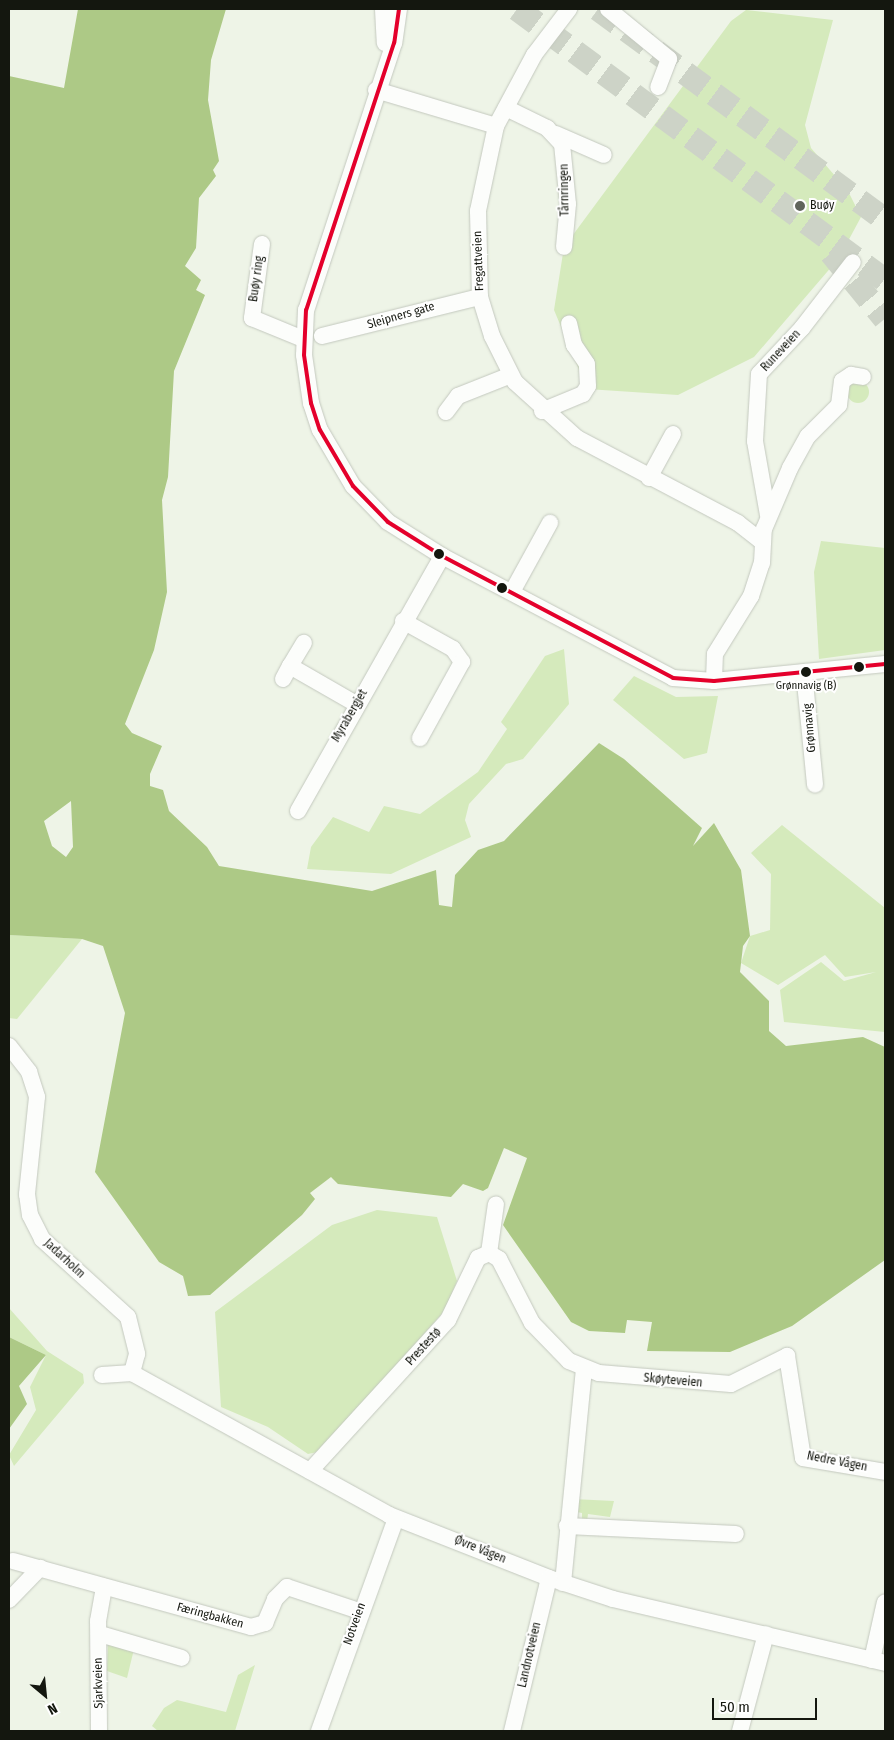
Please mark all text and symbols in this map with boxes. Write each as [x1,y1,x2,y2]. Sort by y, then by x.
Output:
street label: Tårnringen [557,164,573,216]
place label: Buøy [810,199,834,213]
marker: Buøy [794,200,806,212]
street label: Fregattveien [471,231,487,291]
street label: Buøy ring [247,255,267,303]
street label: Sleipners gate [366,299,436,333]
street label: Runeveien [758,327,804,375]
unlabelled marker [434,549,444,559]
unlabelled marker [497,583,507,593]
unlabelled marker [854,662,864,672]
marker: Grønnavig (B) [801,667,811,677]
place label: Grønnavig (B) [776,679,836,693]
street label: Myrabergjet [329,687,371,745]
street label: Grønnavig [801,703,819,753]
street label: Jadarholm [41,1236,87,1282]
street label: Prestestø [403,1325,445,1369]
street label: Skøyteveien [643,1371,703,1391]
street label: Nedre Vågen [806,1449,868,1475]
street label: Øvre Vågen [452,1533,508,1567]
street label: Færingbakken [175,1600,245,1632]
street label: Notveien [341,1601,369,1647]
street label: Landnotveien [515,1621,545,1689]
street label: Sjarkveien [91,1657,107,1709]
north arrow [20,1670,70,1720]
scale bar [714,1688,819,1720]
text: 50 m [720,1698,750,1716]
text: N [45,1699,60,1718]

